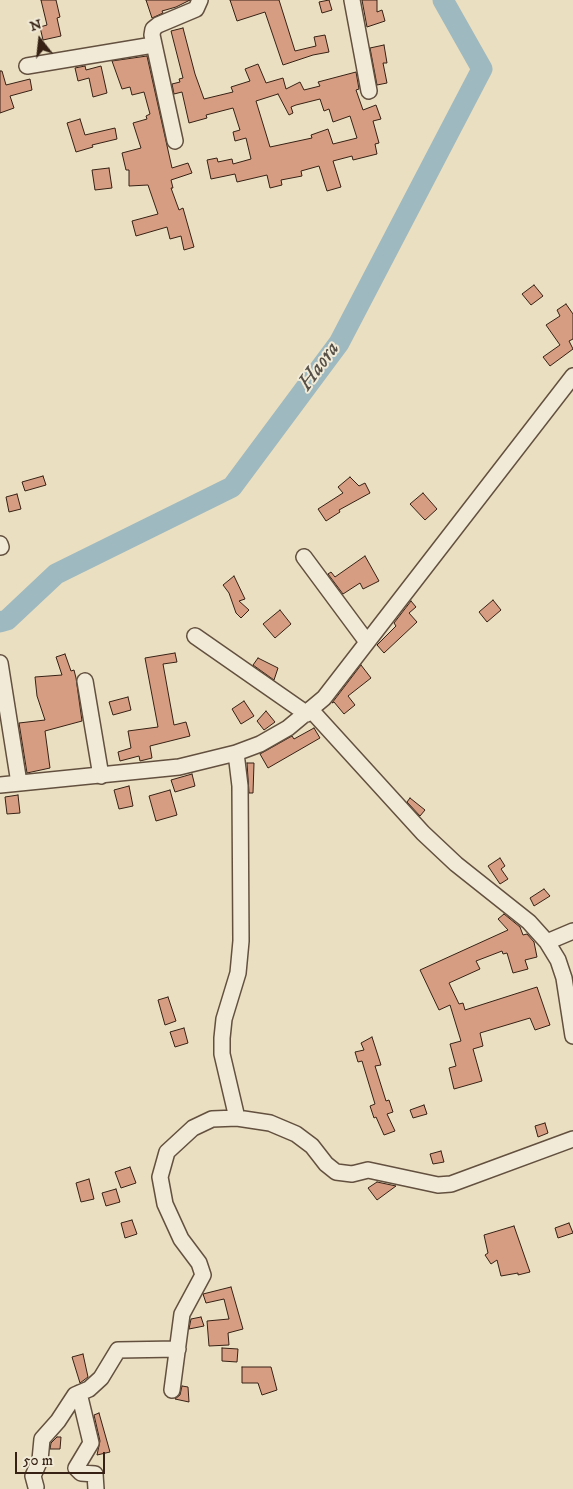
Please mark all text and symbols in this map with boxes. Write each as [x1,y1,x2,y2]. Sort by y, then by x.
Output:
north arrow [15,15,65,65]
text: N [28,15,44,36]
water label: Haora [293,337,347,397]
scale bar [18,1442,108,1474]
text: 50 m [23,1451,53,1470]

